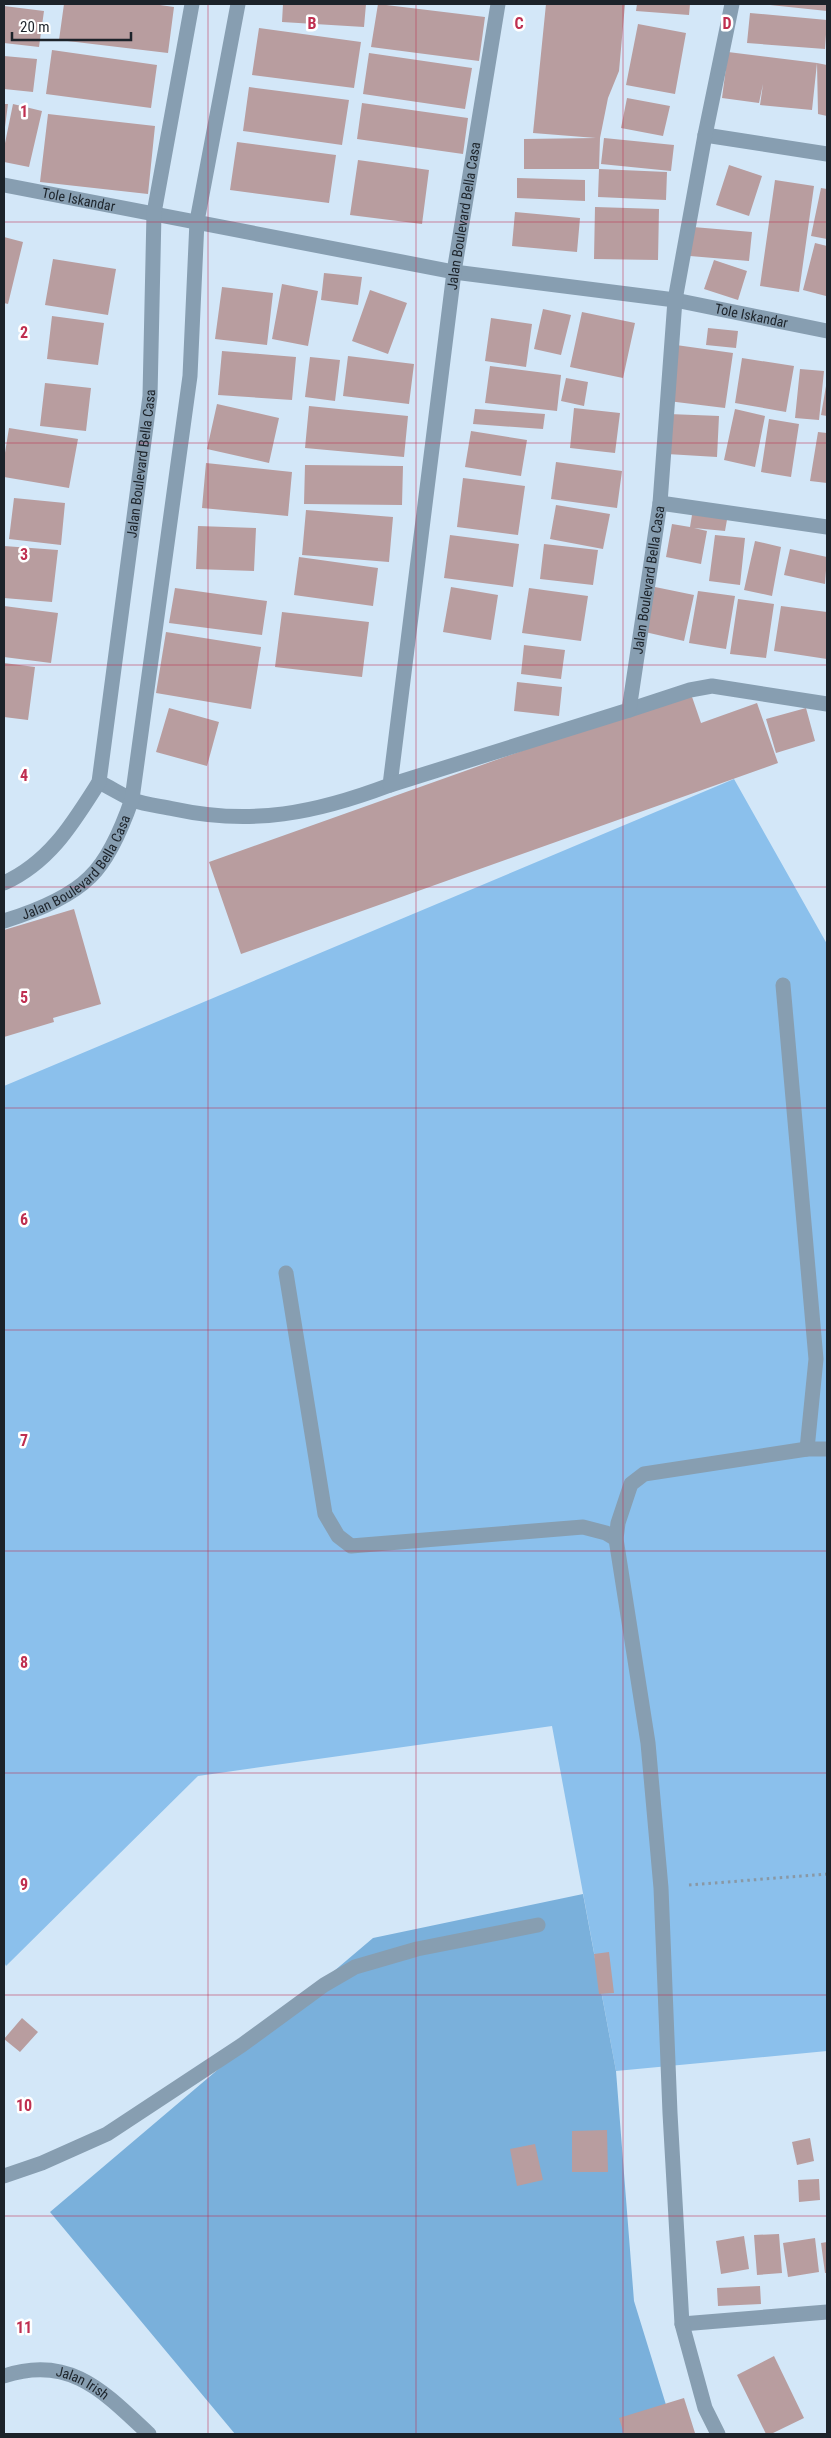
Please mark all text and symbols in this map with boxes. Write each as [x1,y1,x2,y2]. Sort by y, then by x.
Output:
scale bar [12,10,131,42]
text: B [308,14,317,33]
text: C [514,14,524,33]
text: D [722,14,732,33]
text: 20 m [20,18,50,36]
text: 1 [20,102,28,121]
street label: Jalan Boulevard Bella Casa [444,141,483,291]
street label: Tole Iskandar [41,185,117,214]
street label: Tole Iskandar [713,300,789,331]
text: 2 [20,323,28,342]
street label: Jalan Boulevard Bella Casa [123,389,158,539]
street label: Jalan Boulevard Bella Casa [629,505,667,655]
text: 3 [20,545,28,564]
text: 4 [20,766,28,785]
street label: Jalan Boulevard Bella Casa [19,813,133,923]
text: 5 [20,988,28,1007]
text: 6 [20,1210,28,1229]
text: 7 [20,1431,28,1450]
text: 8 [20,1653,28,1672]
text: 9 [20,1875,28,1894]
text: 10 [16,2096,32,2115]
text: 11 [16,2318,32,2337]
street label: Jalan Irish [55,2363,112,2403]

